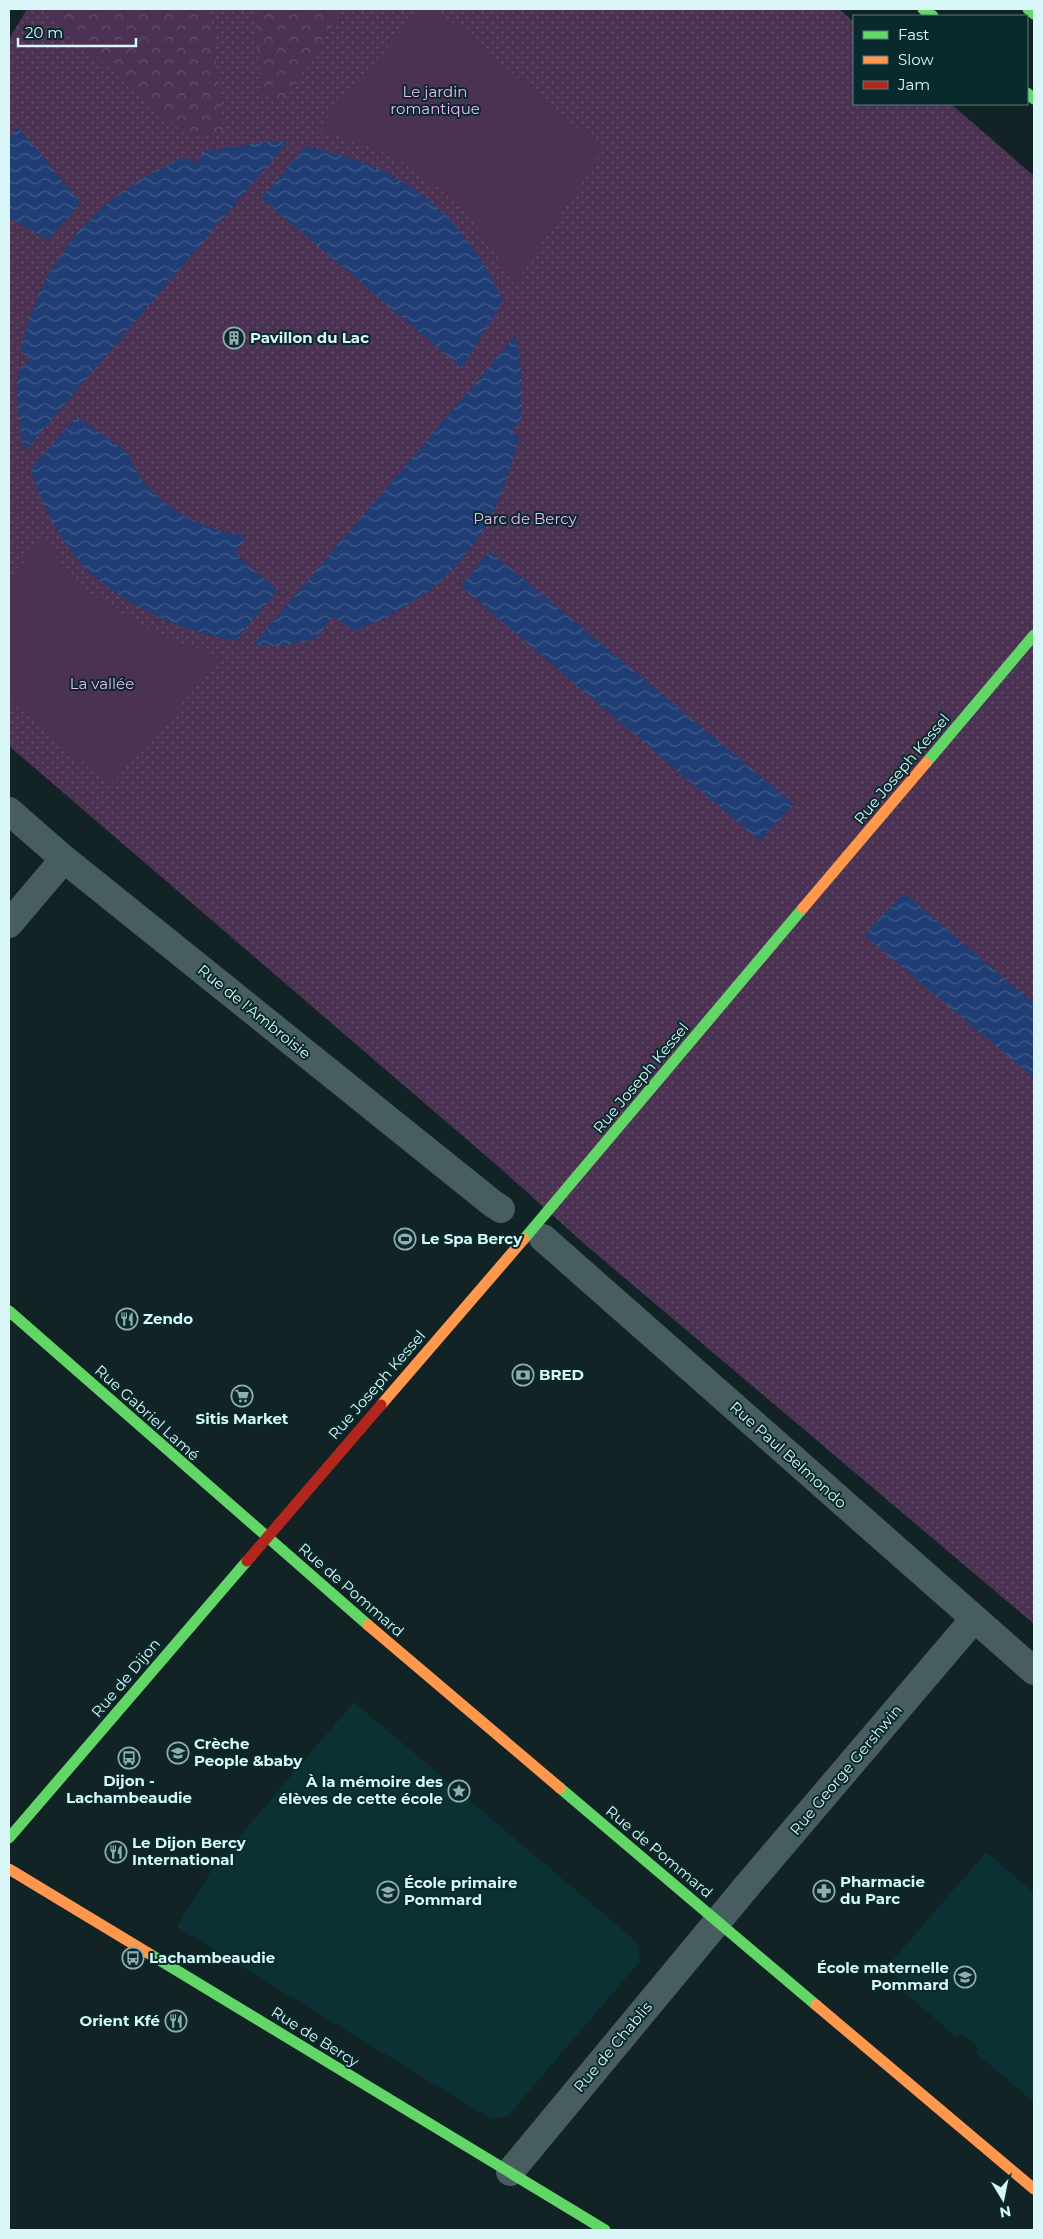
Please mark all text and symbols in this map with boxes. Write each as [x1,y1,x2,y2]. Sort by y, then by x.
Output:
scale bar [18,15,135,47]
legend [853,15,1028,105]
text: 20 m [25,23,63,42]
text: Fast [898,25,929,44]
text: Slow [898,50,934,69]
text: Jam [897,75,930,94]
park label: Le jardin romantique [390,82,480,118]
building icon: Pavillon du Lac [222,326,246,350]
place label: Pavillon du Lac [250,328,369,347]
park label: Parc de Bercy [473,509,578,528]
park label: La vallée [70,674,134,693]
street label: Rue Joseph Kessel [850,709,953,828]
street label: Rue de l'Ambroisie [194,960,315,1063]
street label: Rue Joseph Kessel [589,1018,692,1137]
sports icon: Le Spa Bercy [393,1227,417,1251]
place label: Le Spa Bercy [421,1229,523,1248]
restaurant icon: Zendo [115,1307,139,1331]
place label: Zendo [143,1309,193,1328]
street label: Rue Joseph Kessel [324,1326,429,1443]
street label: Rue Gabriel Lamé [91,1361,204,1465]
bank icon: BRED [511,1363,535,1387]
place label: BRED [539,1365,584,1384]
supermarket icon: Sitis Market [230,1384,254,1408]
street label: Rue Paul Belmondo [726,1397,851,1512]
place label: Sitis Market [196,1409,289,1428]
street label: Rue de Pommard [295,1539,408,1641]
street label: Rue de Dijon [87,1634,164,1721]
street label: Rue George Gershwin [786,1701,906,1839]
place label: Crèche People &baby [194,1734,303,1770]
school or university icon: Crèche People &baby [166,1741,190,1765]
bus stop icon: Dijon - Lachambeaudie [117,1746,141,1770]
place label: Dijon - Lachambeaudie [66,1771,192,1807]
place label: À la mémoire des élèves de cette école [279,1772,443,1808]
place icon: À la mémoire des élèves de cette école [447,1779,471,1803]
street label: Rue de Pommard [602,1801,717,1902]
place label: Le Dijon Bercy International [132,1833,247,1869]
restaurant icon: Le Dijon Bercy International [104,1840,128,1864]
place label: Pharmacie du Parc [840,1872,925,1908]
place label: École primaire Pommard [404,1873,517,1909]
pharmacy icon: Pharmacie du Parc [812,1879,836,1903]
school or university icon: École primaire Pommard [376,1880,400,1904]
bus stop icon: Lachambeaudie [121,1946,145,1970]
place label: Lachambeaudie [149,1948,275,1967]
place label: École maternelle Pommard [817,1958,949,1994]
school or university icon: École maternelle Pommard [953,1965,977,1989]
street label: Rue de Chablis [569,1998,656,2096]
street label: Rue de Bercy [268,2002,363,2072]
restaurant icon: Orient Kfé [164,2009,188,2033]
place label: Orient Kfé [80,2011,160,2030]
north arrow [978,2174,1028,2224]
text: N [998,2202,1012,2222]

